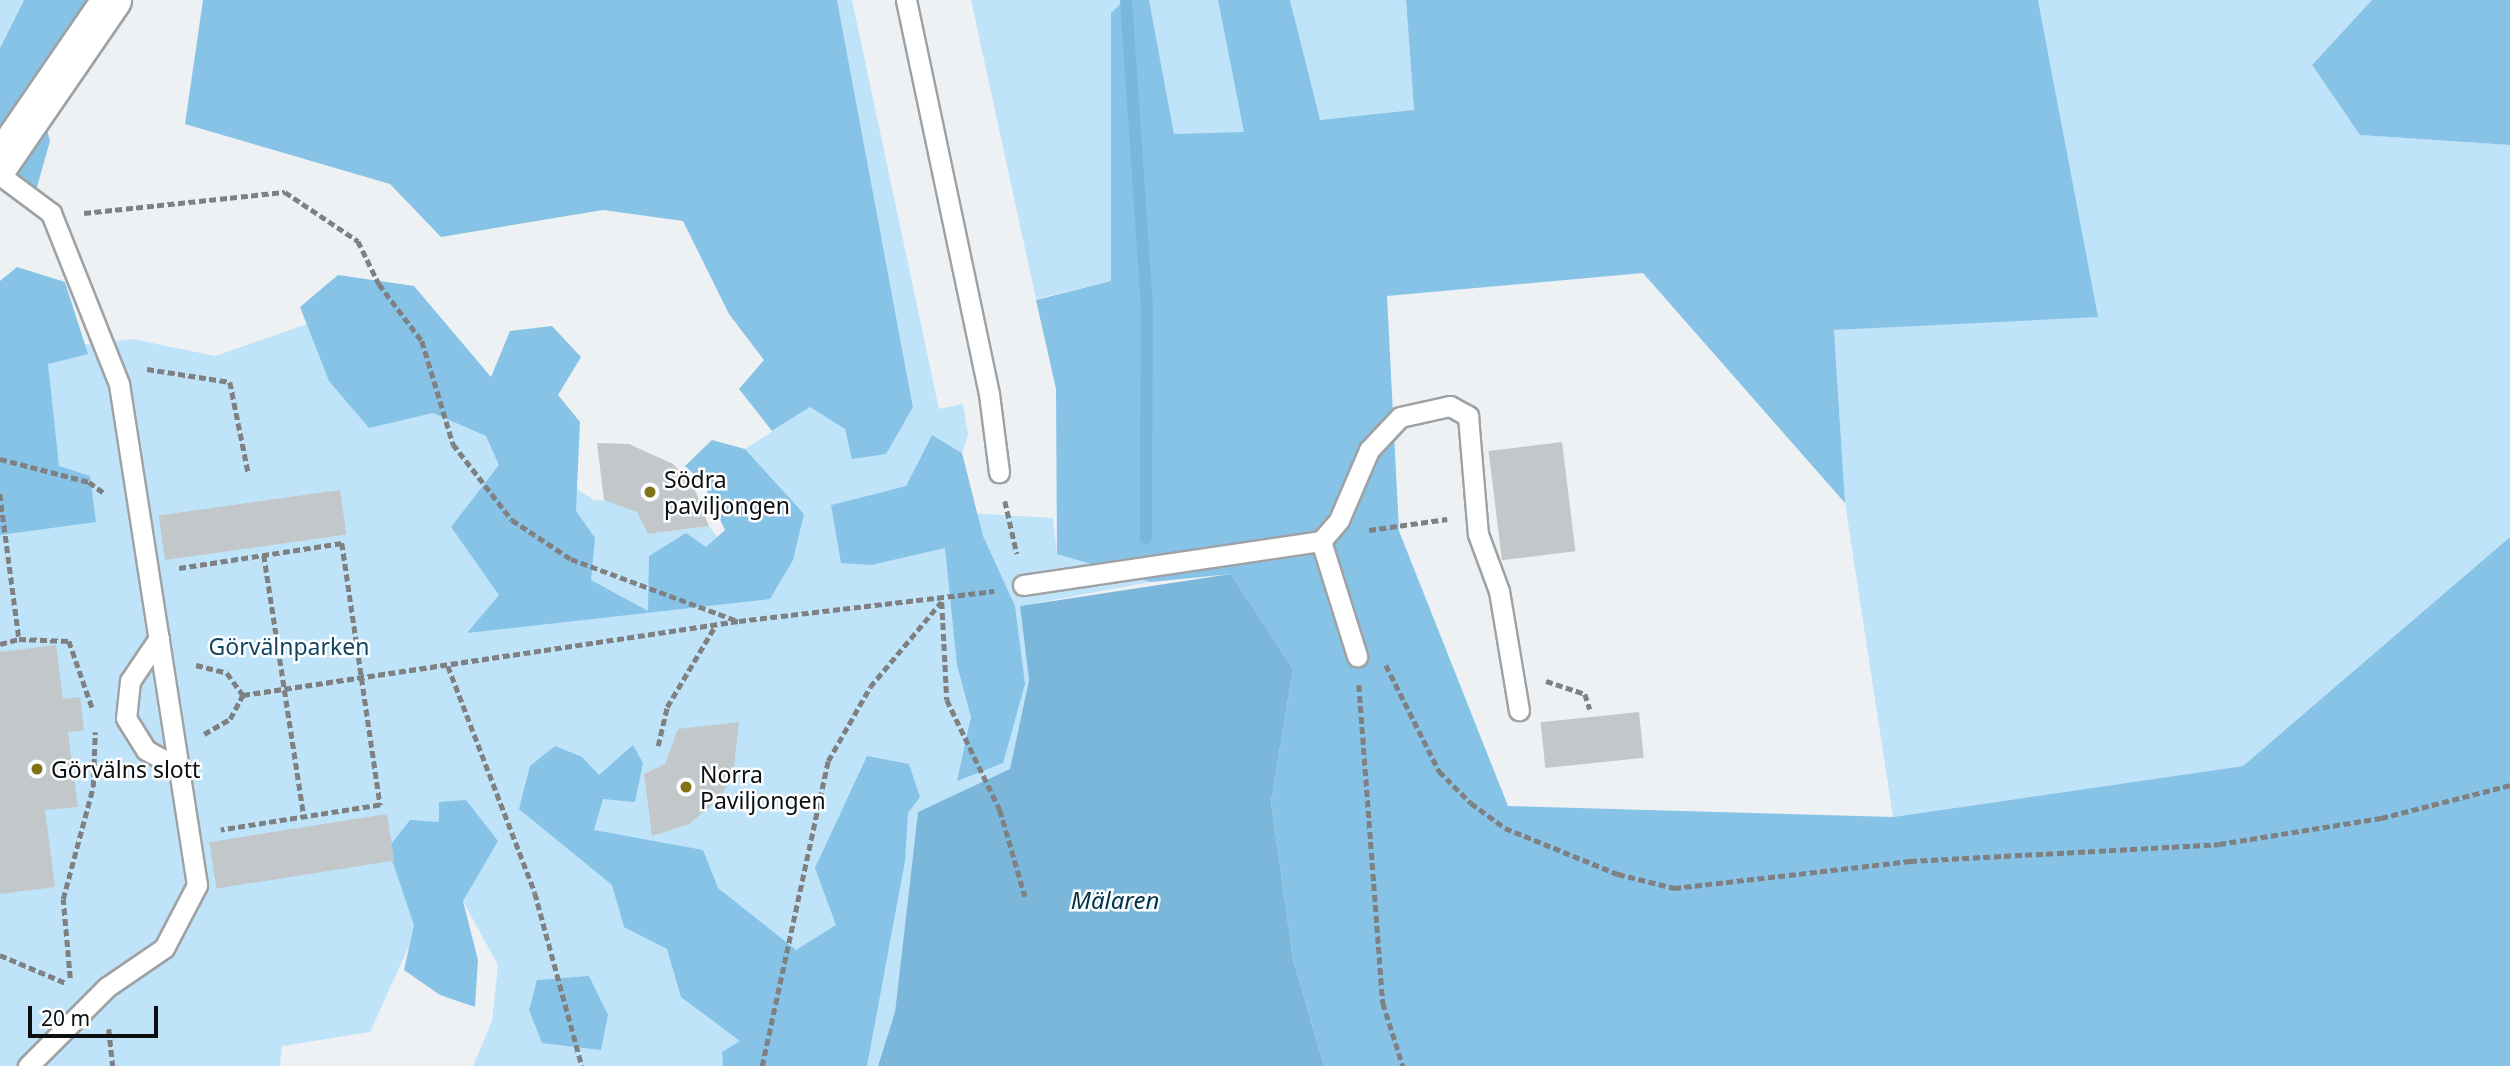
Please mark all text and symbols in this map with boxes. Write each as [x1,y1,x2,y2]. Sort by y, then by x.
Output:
place label: Södra paviljongen [664,465,790,519]
marker: Södra paviljongen [642,484,658,500]
park label: Görvälnparken [209,632,369,660]
place label: Görvälns slott [51,755,200,783]
place label: Norra Paviljongen [700,760,826,814]
marker: Görvälns slott [29,761,45,777]
marker: Norra Paviljongen [678,779,694,795]
water label: Mälaren [1071,886,1159,914]
scale bar [32,992,161,1036]
text: 20 m [41,1004,90,1032]

